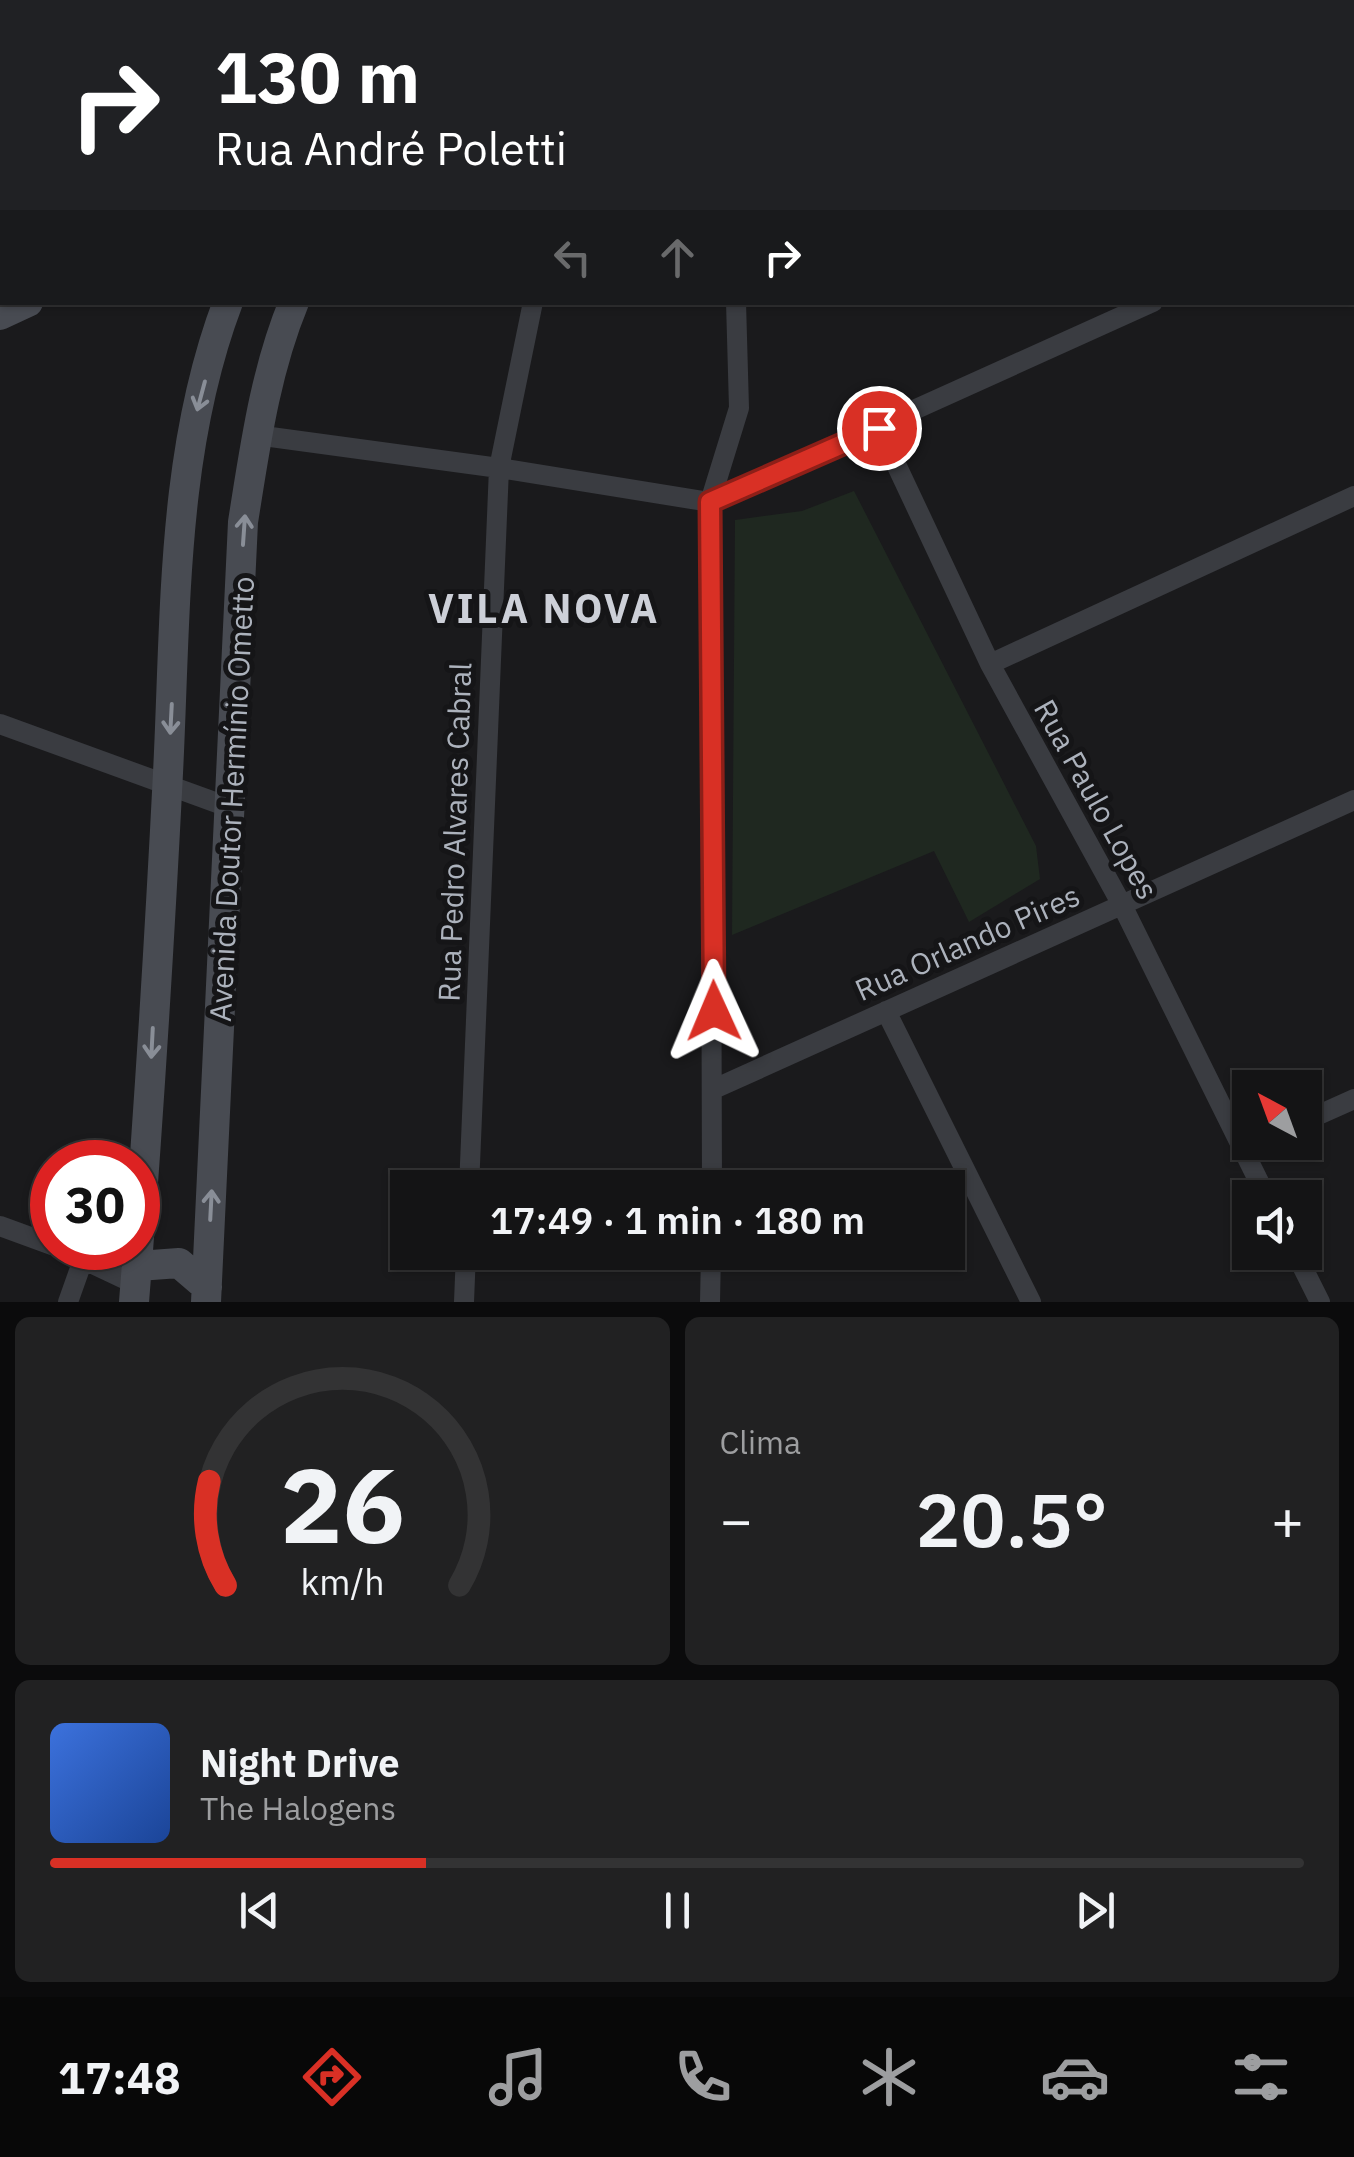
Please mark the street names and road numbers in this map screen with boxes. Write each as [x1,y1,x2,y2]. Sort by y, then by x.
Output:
street label: Avenida Doutor Hermínio Ometto [200,575,262,1023]
street label: Rua Pedro Alvares Cabral [429,662,479,1002]
street label: Rua Paulo Lopes [1026,692,1168,906]
street label: Rua Orlando Pires [849,875,1085,1009]

